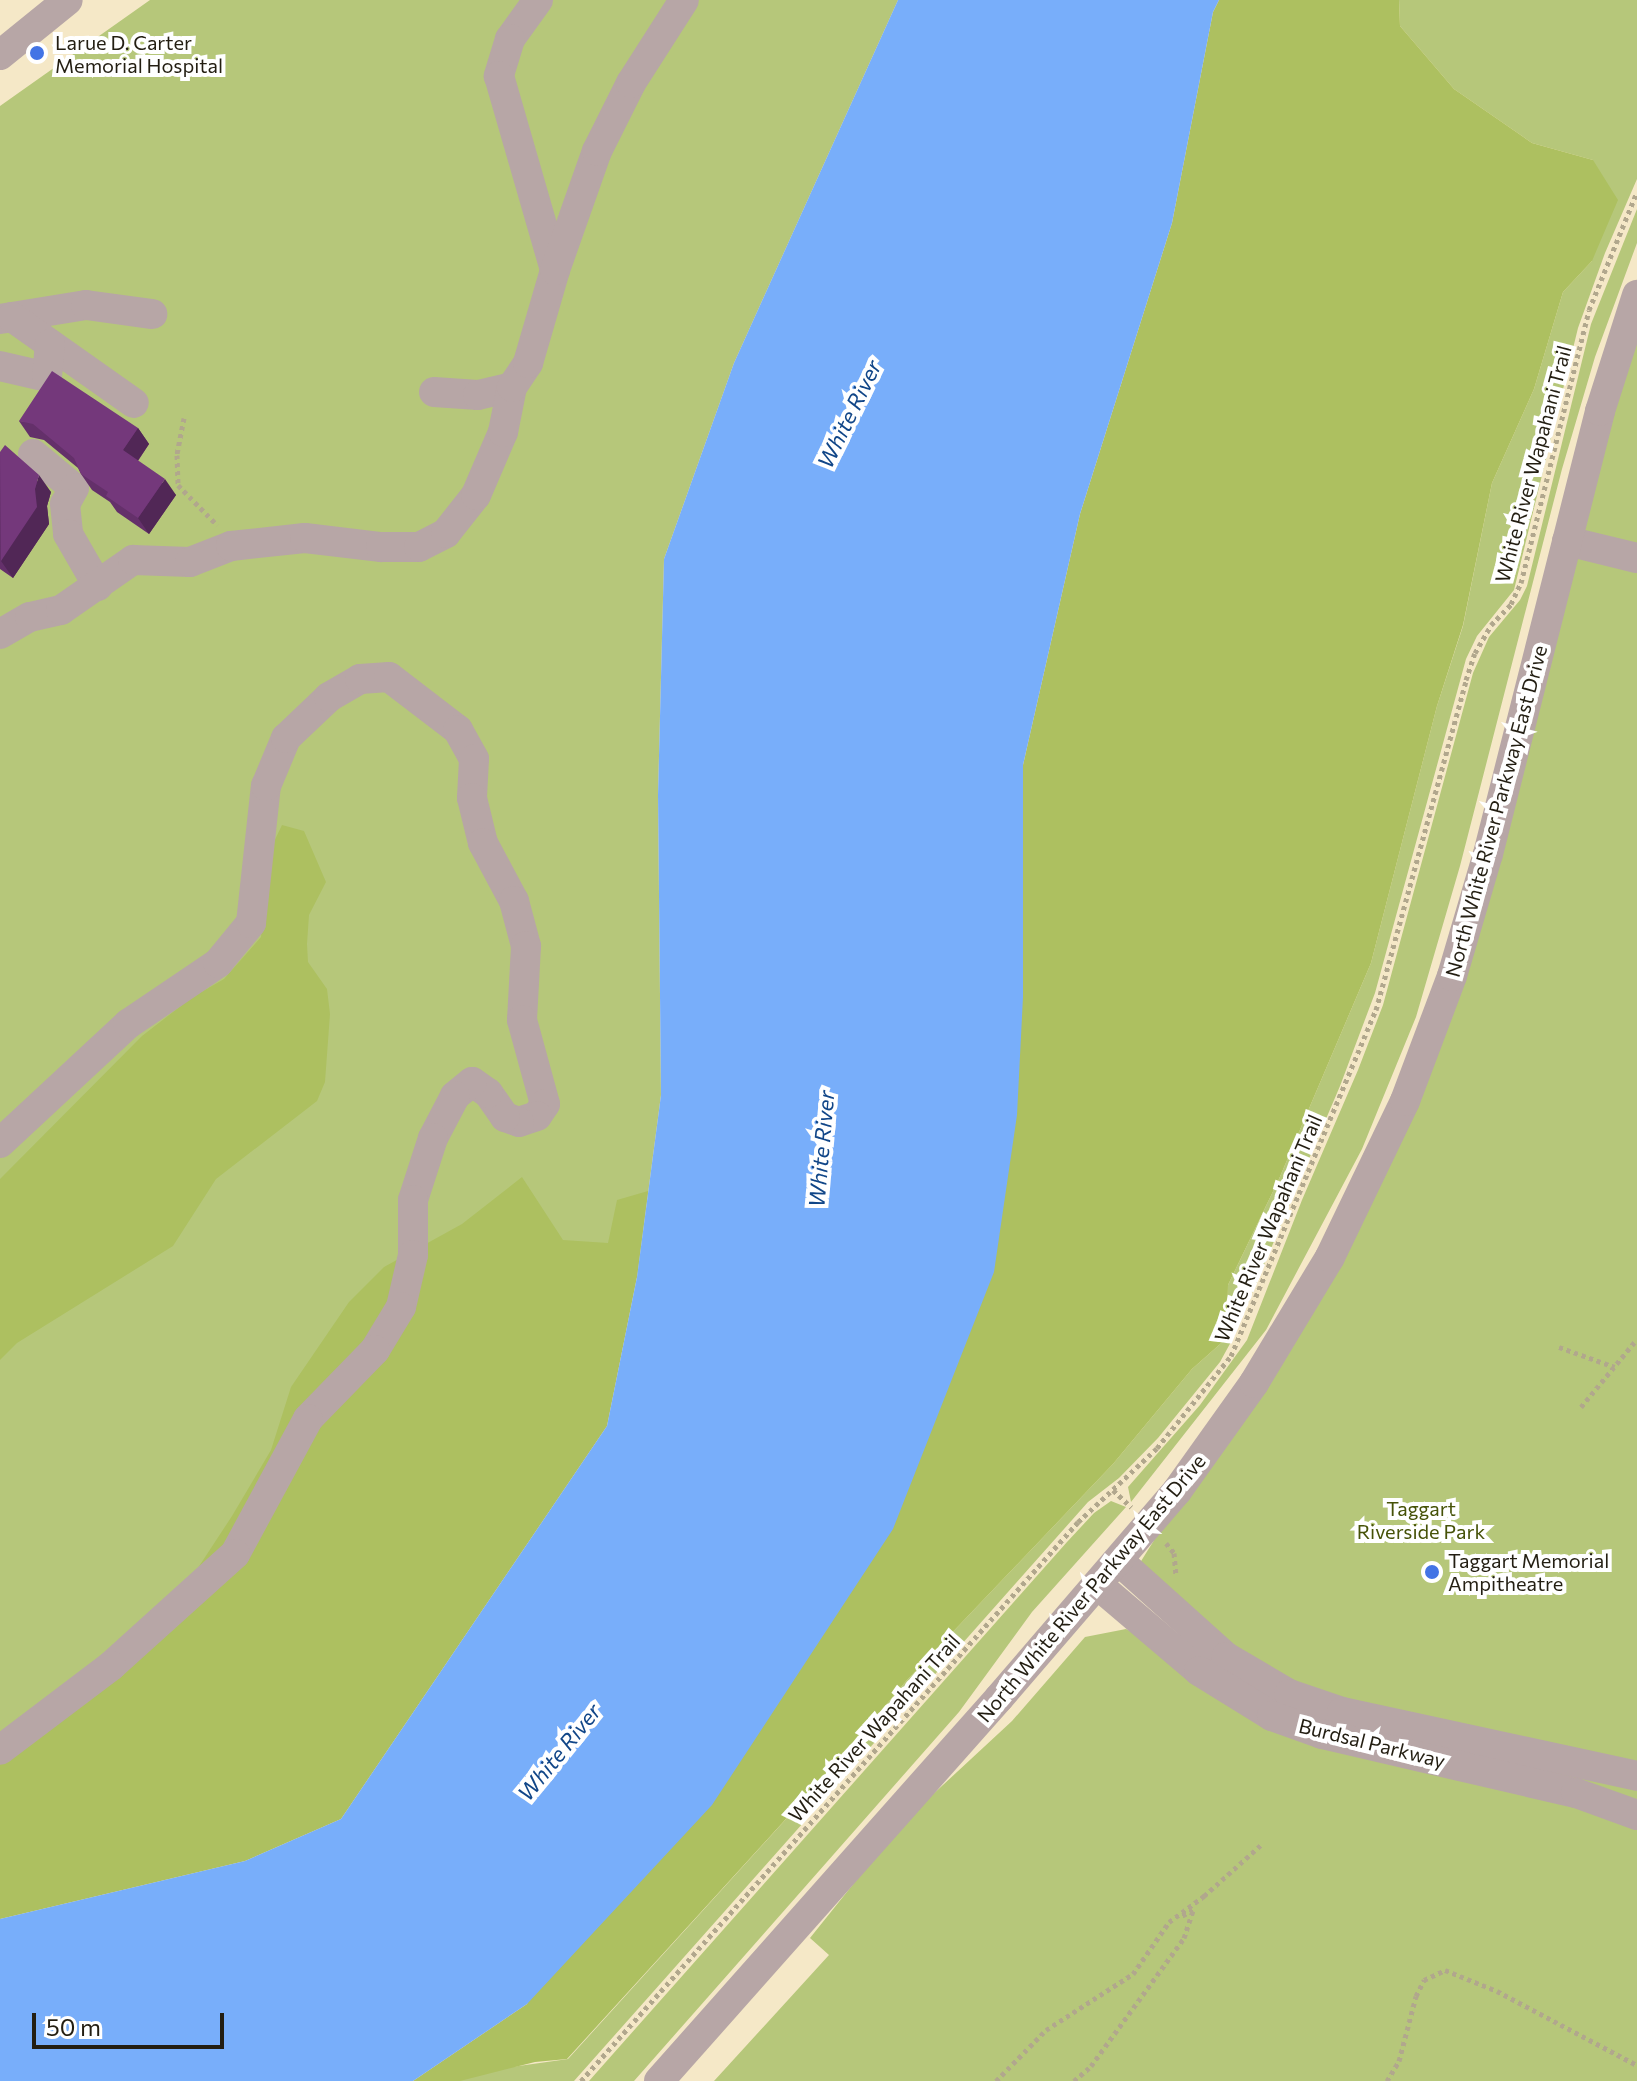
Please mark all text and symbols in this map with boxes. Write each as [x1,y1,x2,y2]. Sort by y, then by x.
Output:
place label: Larue D. Carter Memorial Hospital [55,30,223,77]
marker: Larue D. Carter Memorial Hospital [26,42,48,64]
street label: White River Wapahani Trail [1490,343,1576,585]
water label: White River [811,356,887,472]
street label: North White River Parkway East Drive [1440,642,1552,980]
water label: White River [803,1089,839,1209]
street label: White River Wapahani Trail [1209,1111,1327,1345]
street label: North White River Parkway East Drive [972,1449,1210,1727]
park label: Taggart Riverside Park [1357,1497,1485,1544]
place label: Taggart Memorial Ampitheatre [1448,1548,1609,1595]
marker: Taggart Memorial Ampitheatre [1423,1563,1441,1581]
street label: White River Wapahani Trail [783,1629,965,1827]
water label: White River [512,1698,606,1806]
street label: Burdsal Parkway [1296,1713,1448,1773]
scale bar [36,1997,228,2047]
text: 50 m [46,2012,101,2041]

